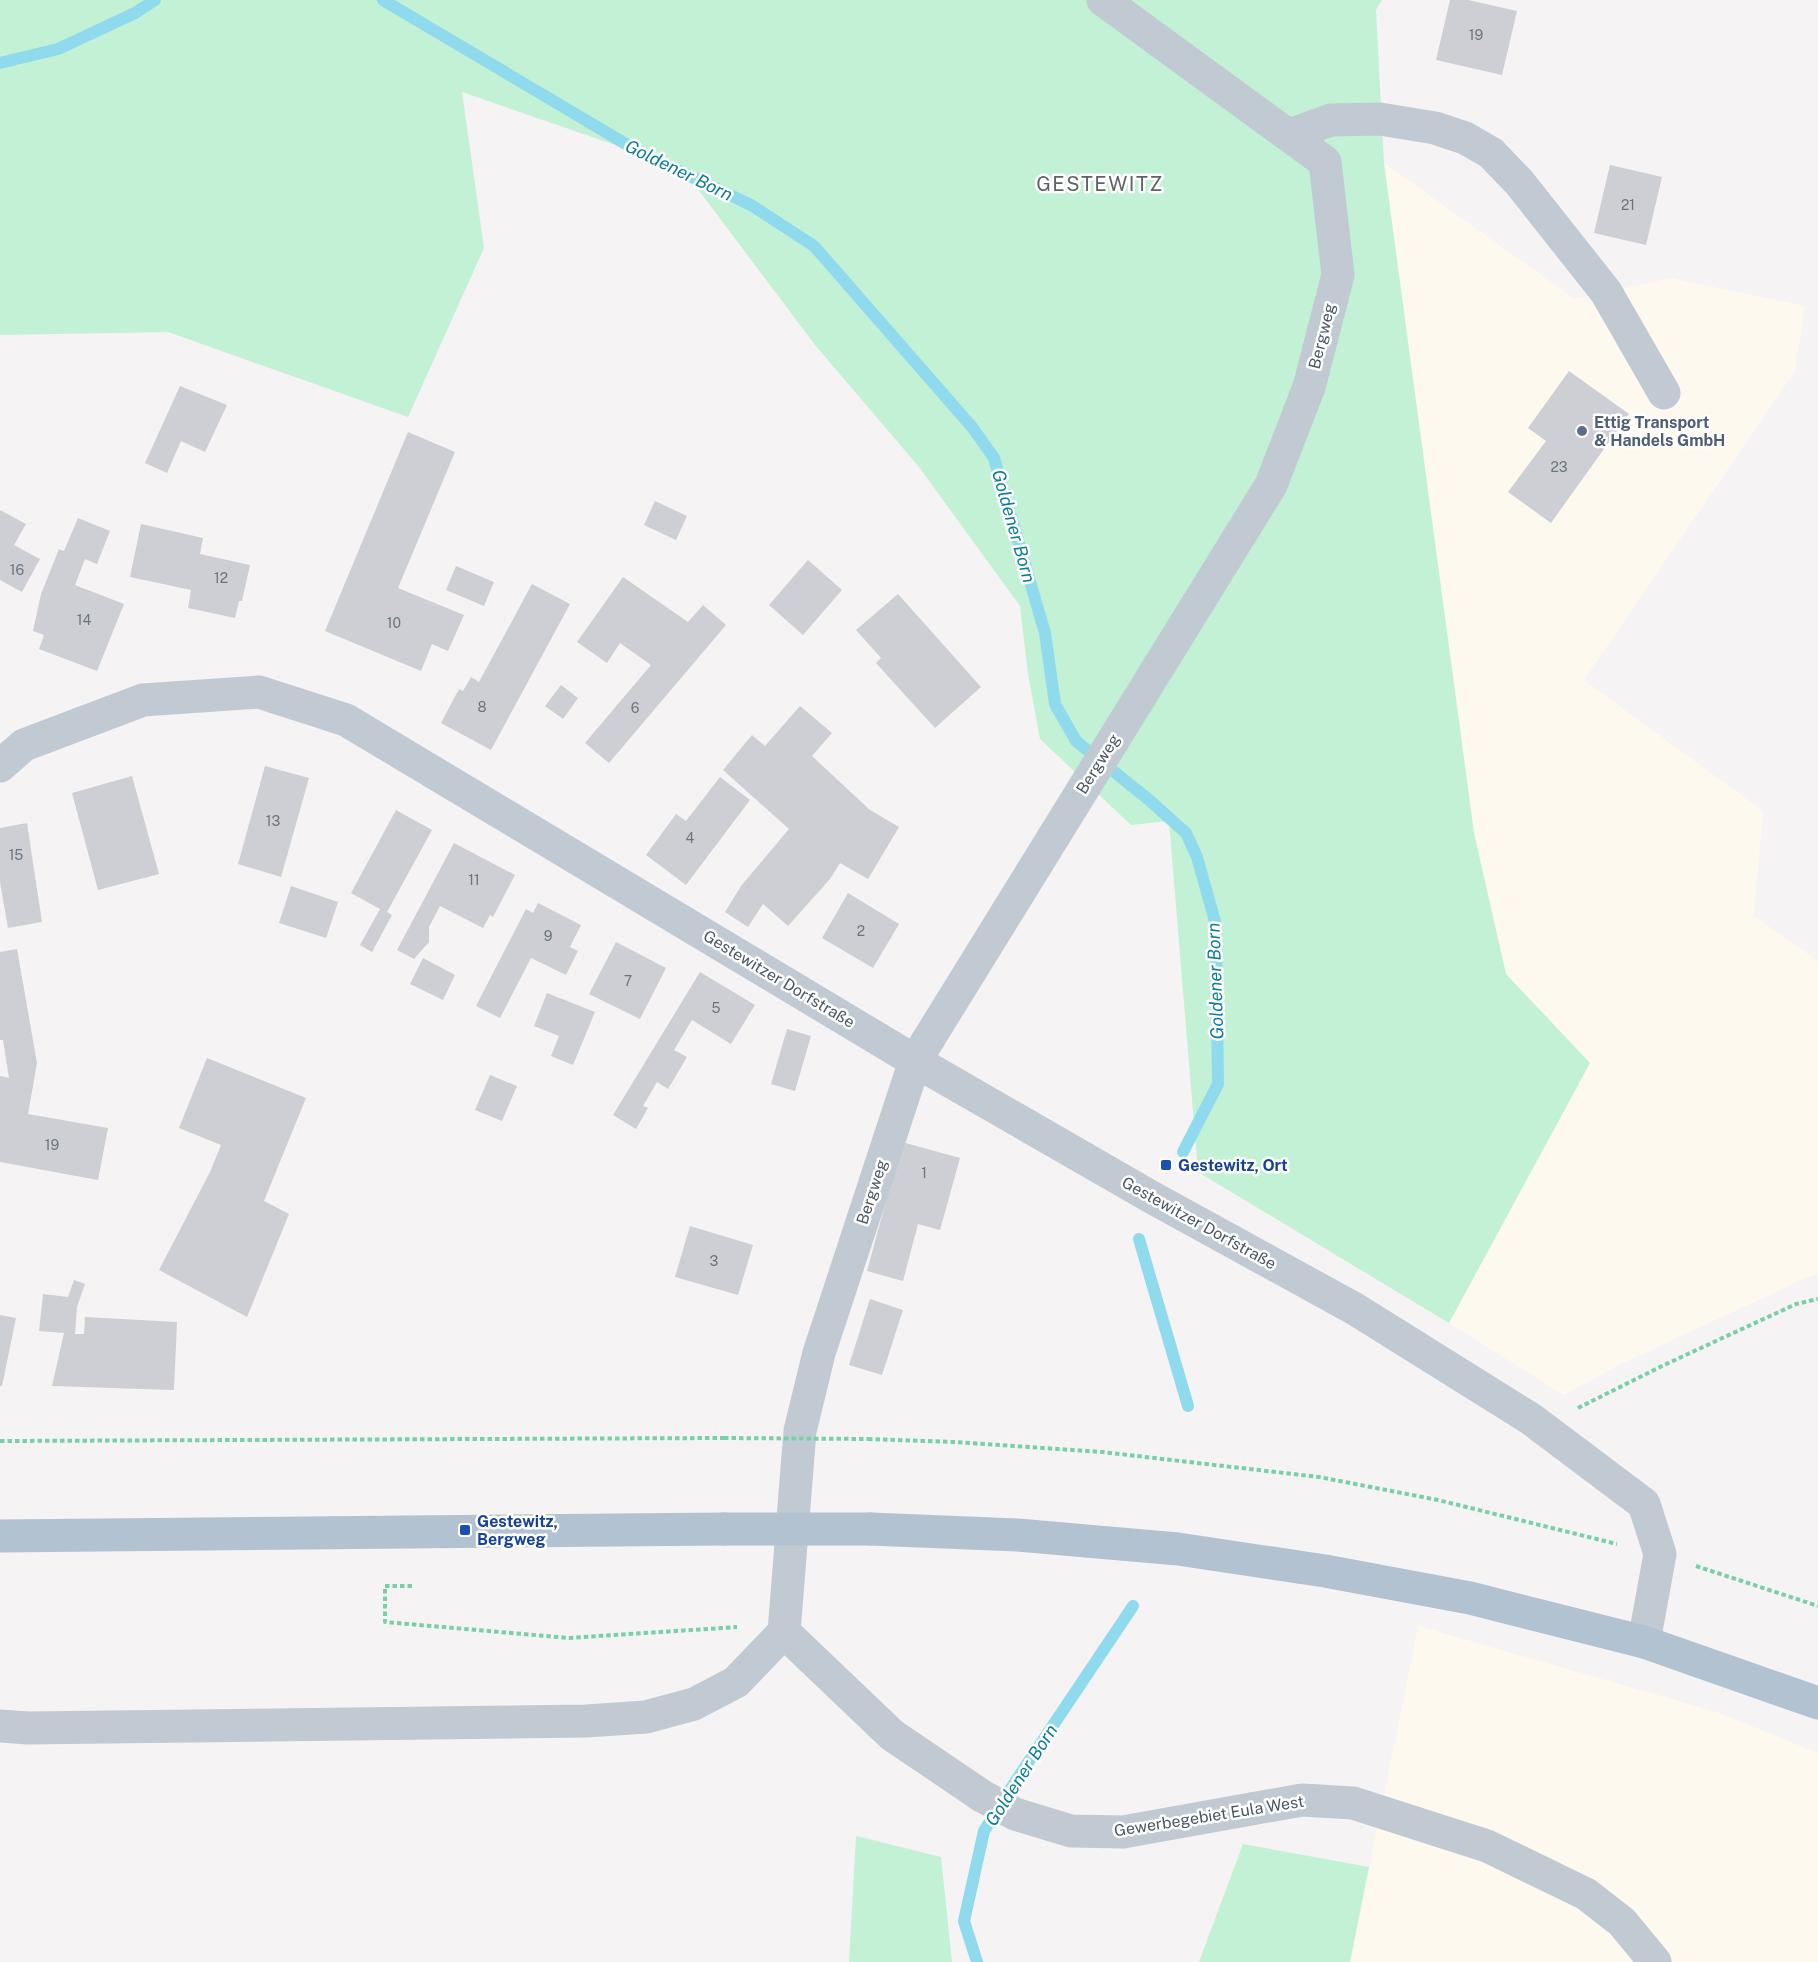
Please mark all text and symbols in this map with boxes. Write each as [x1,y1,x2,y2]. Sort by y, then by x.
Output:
house number: 19 [1469,27,1483,43]
water label: Goldener Born [622,135,736,205]
district label: GESTEWITZ [1036,172,1164,196]
house number: 21 [1621,197,1635,213]
street label: Bergweg [1305,301,1339,371]
place label: Ettig Transport & Handels GmbH [1594,413,1725,450]
marker: Ettig Transport & Handels GmbH [1575,424,1589,438]
house number: 23 [1550,459,1568,475]
water label: Goldener Born [988,467,1040,585]
house number: 16 [10,562,24,578]
house number: 12 [214,570,228,586]
house number: 14 [77,612,91,628]
house number: 10 [387,615,401,631]
house number: 8 [477,699,487,715]
house number: 6 [631,700,640,716]
street label: Bergweg [1072,730,1124,797]
house number: 13 [266,813,280,829]
house number: 4 [686,830,695,846]
house number: 15 [9,847,23,863]
house number: 11 [468,872,480,888]
water label: Goldener Born [1202,922,1228,1040]
house number: 2 [857,923,865,939]
street label: Gestewitzer Dorfstraße [700,926,858,1032]
house number: 9 [544,928,553,944]
house number: 7 [624,973,632,989]
house number: 5 [712,1000,721,1016]
house number: 19 [45,1137,59,1153]
place label: Gestewitz, Ort [1178,1156,1288,1175]
street label: Bergweg [853,1157,891,1227]
marker: Gestewitz, Ort [1159,1158,1173,1172]
house number: 1 [921,1165,927,1181]
street label: Gestewitzer Dorfstraße [1119,1173,1279,1273]
house number: 3 [710,1253,719,1269]
place label: Gestewitz, Bergweg [477,1512,558,1549]
marker: Gestewitz, Bergweg [458,1523,472,1537]
water label: Goldener Born [980,1720,1062,1830]
street label: Gewerbegebiet Eula West [1113,1792,1305,1840]

